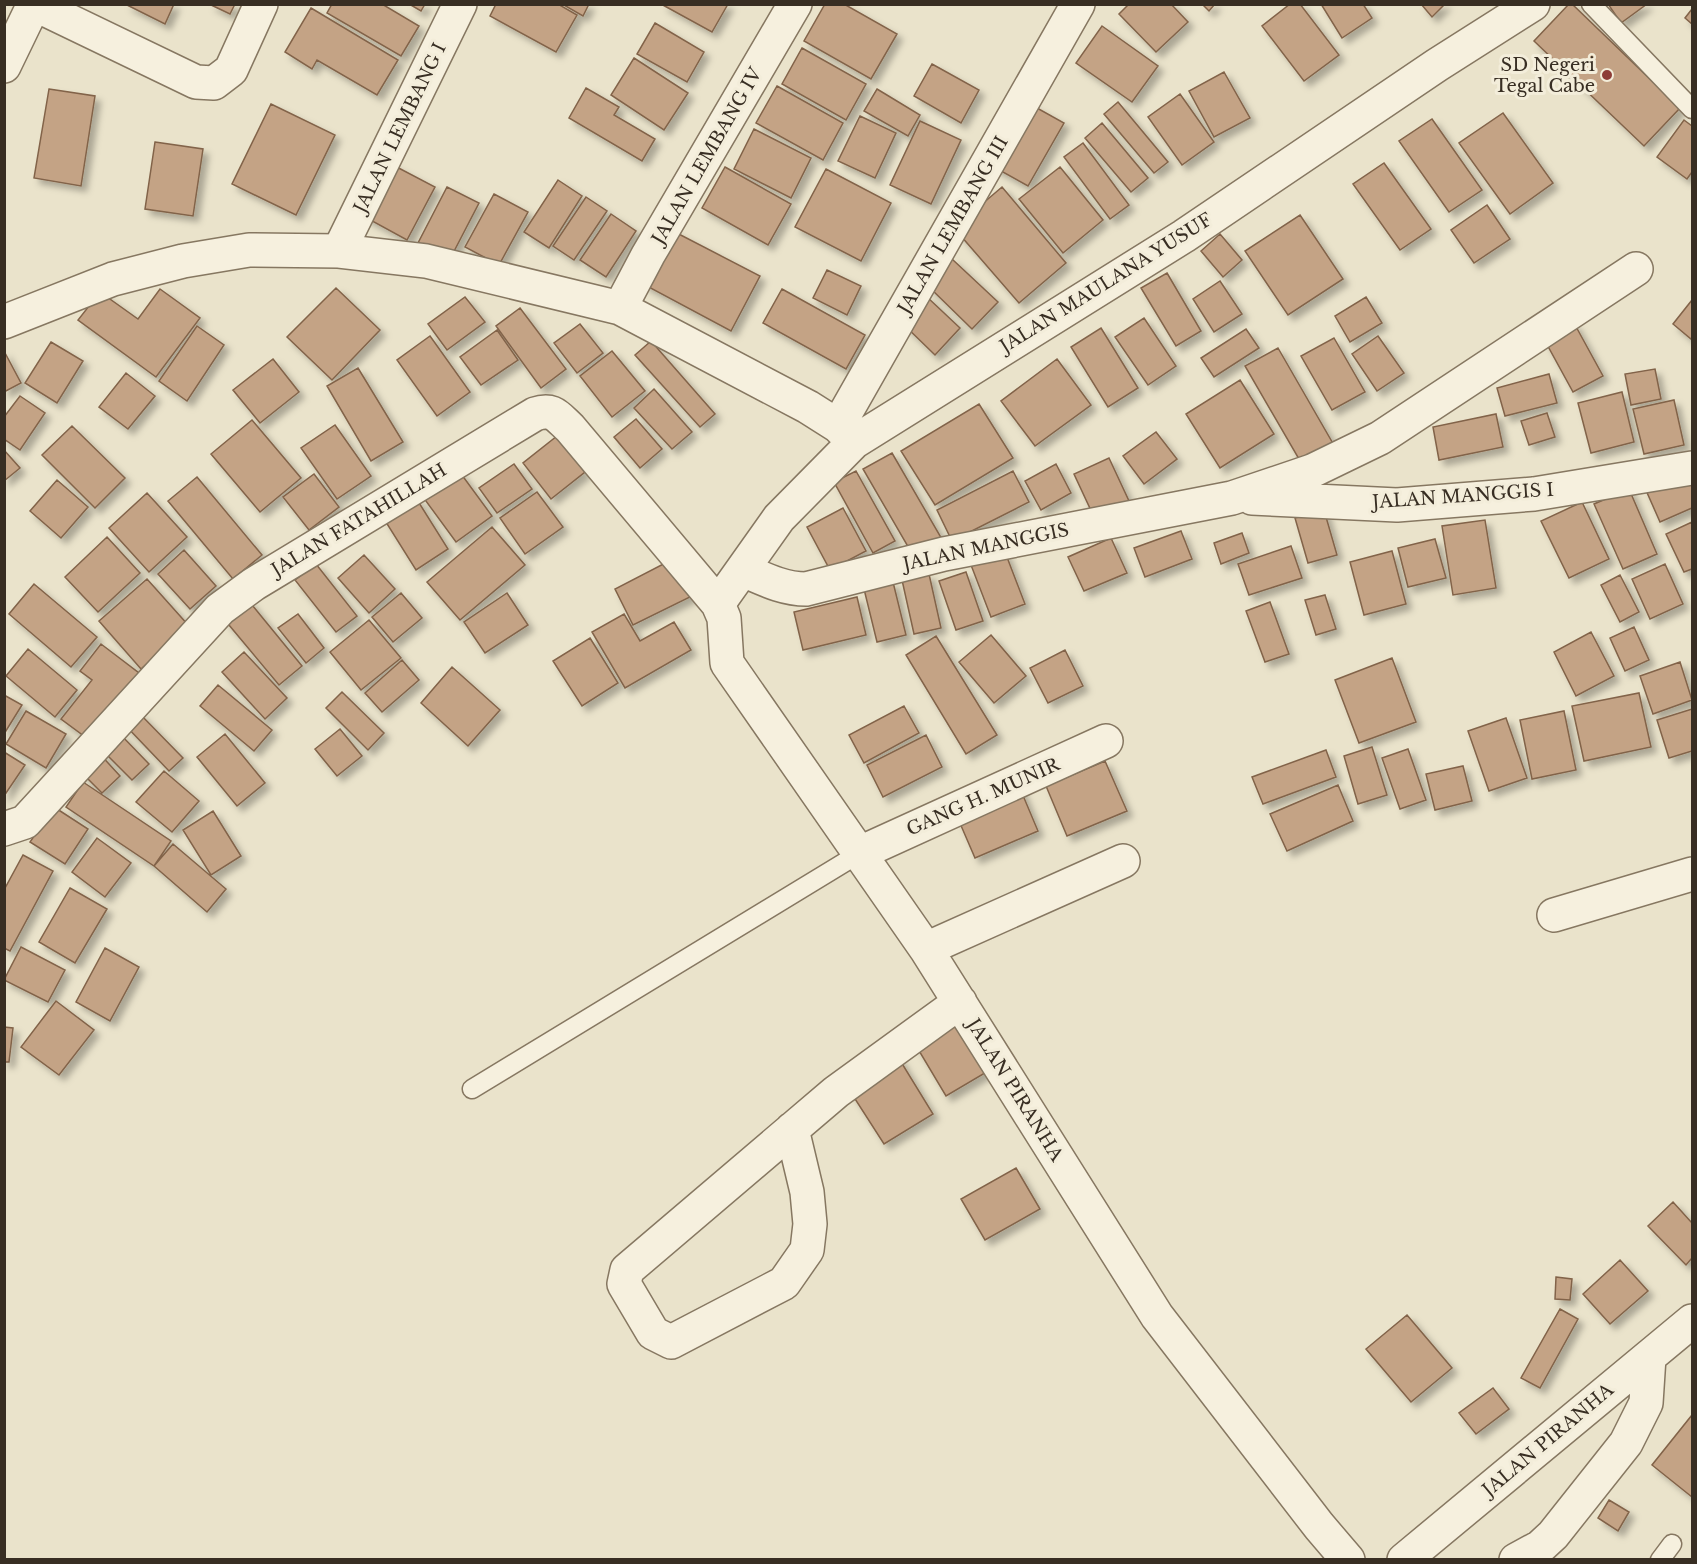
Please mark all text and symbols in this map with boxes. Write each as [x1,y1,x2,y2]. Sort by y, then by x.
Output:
street label: JALAN LEMBANG I [348,39,451,218]
place label: SD Negeri Tegal Cabe [1494,54,1595,97]
street label: JALAN LEMBANG IV [646,63,767,250]
marker: SD Negeri Tegal Cabe [1600,68,1614,82]
street label: JALAN LEMBANG III [892,132,1013,319]
street label: JALAN MAULANA YUSUF [994,209,1216,359]
street label: JALAN FATAHILLAH [266,459,451,582]
street label: JALAN MANGGIS I [1370,479,1554,513]
street label: JALAN MANGGIS [899,519,1071,576]
street label: GANG H. MUNIR [903,753,1064,841]
street label: JALAN PIRANHA [961,1013,1068,1166]
street label: JALAN PIRANHA [1477,1378,1619,1502]

